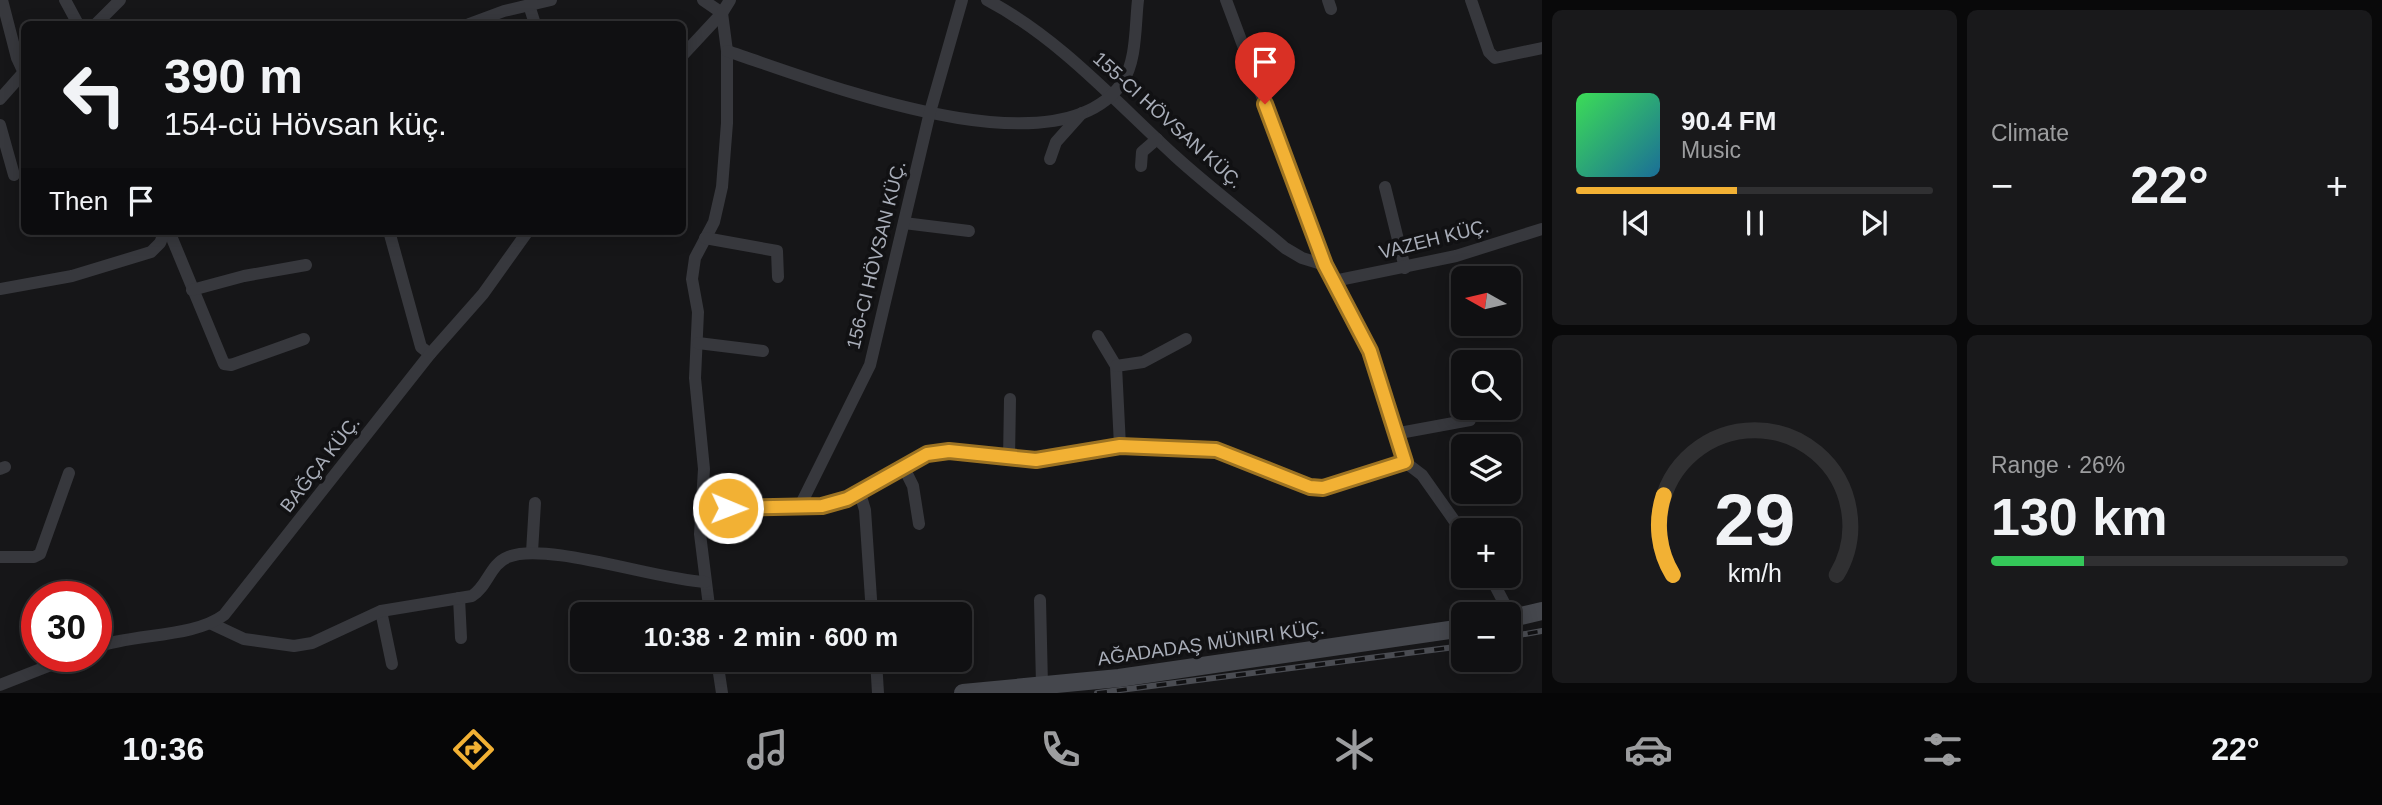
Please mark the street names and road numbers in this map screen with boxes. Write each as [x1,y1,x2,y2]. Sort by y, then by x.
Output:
street label: 155-CI HÖVSAN KÜÇ. [1089,48,1247,192]
street label: 156-CI HÖVSAN KÜÇ. [842,159,910,351]
street label: VAZEH KÜÇ. [1377,215,1491,263]
street label: BAĞÇA KÜÇ. [276,412,364,516]
street label: AĞADADAŞ MÜNIRI KÜÇ. [1096,617,1326,669]

